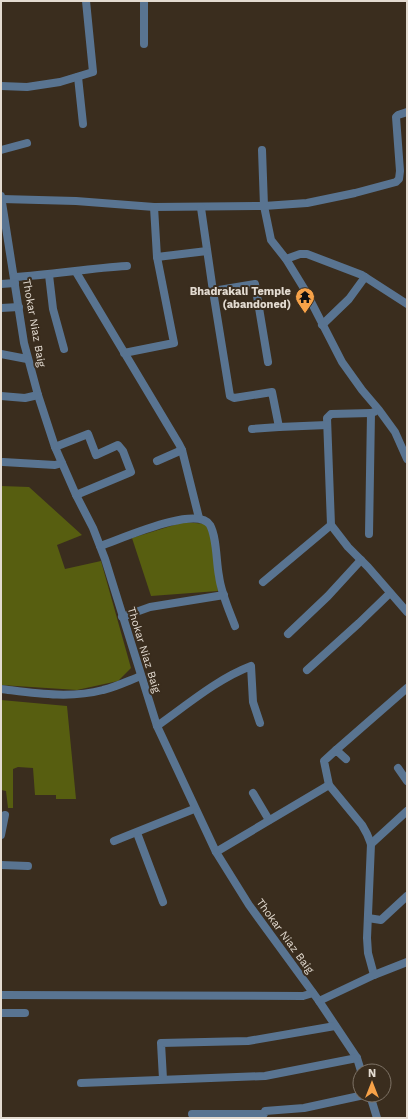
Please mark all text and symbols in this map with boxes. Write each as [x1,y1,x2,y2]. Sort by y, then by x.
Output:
street label: Thokar Niaz Baig [20,278,48,368]
place label: Bhadrakali Temple (abandoned) [190,285,291,311]
temple icon: Bhadrakali Temple (abandoned) [294,286,316,314]
street label: Thokar Niaz Baig [125,605,163,695]
street label: Thokar Niaz Baig [254,896,317,976]
north arrow [352,1063,392,1103]
text: N [368,1067,376,1080]

